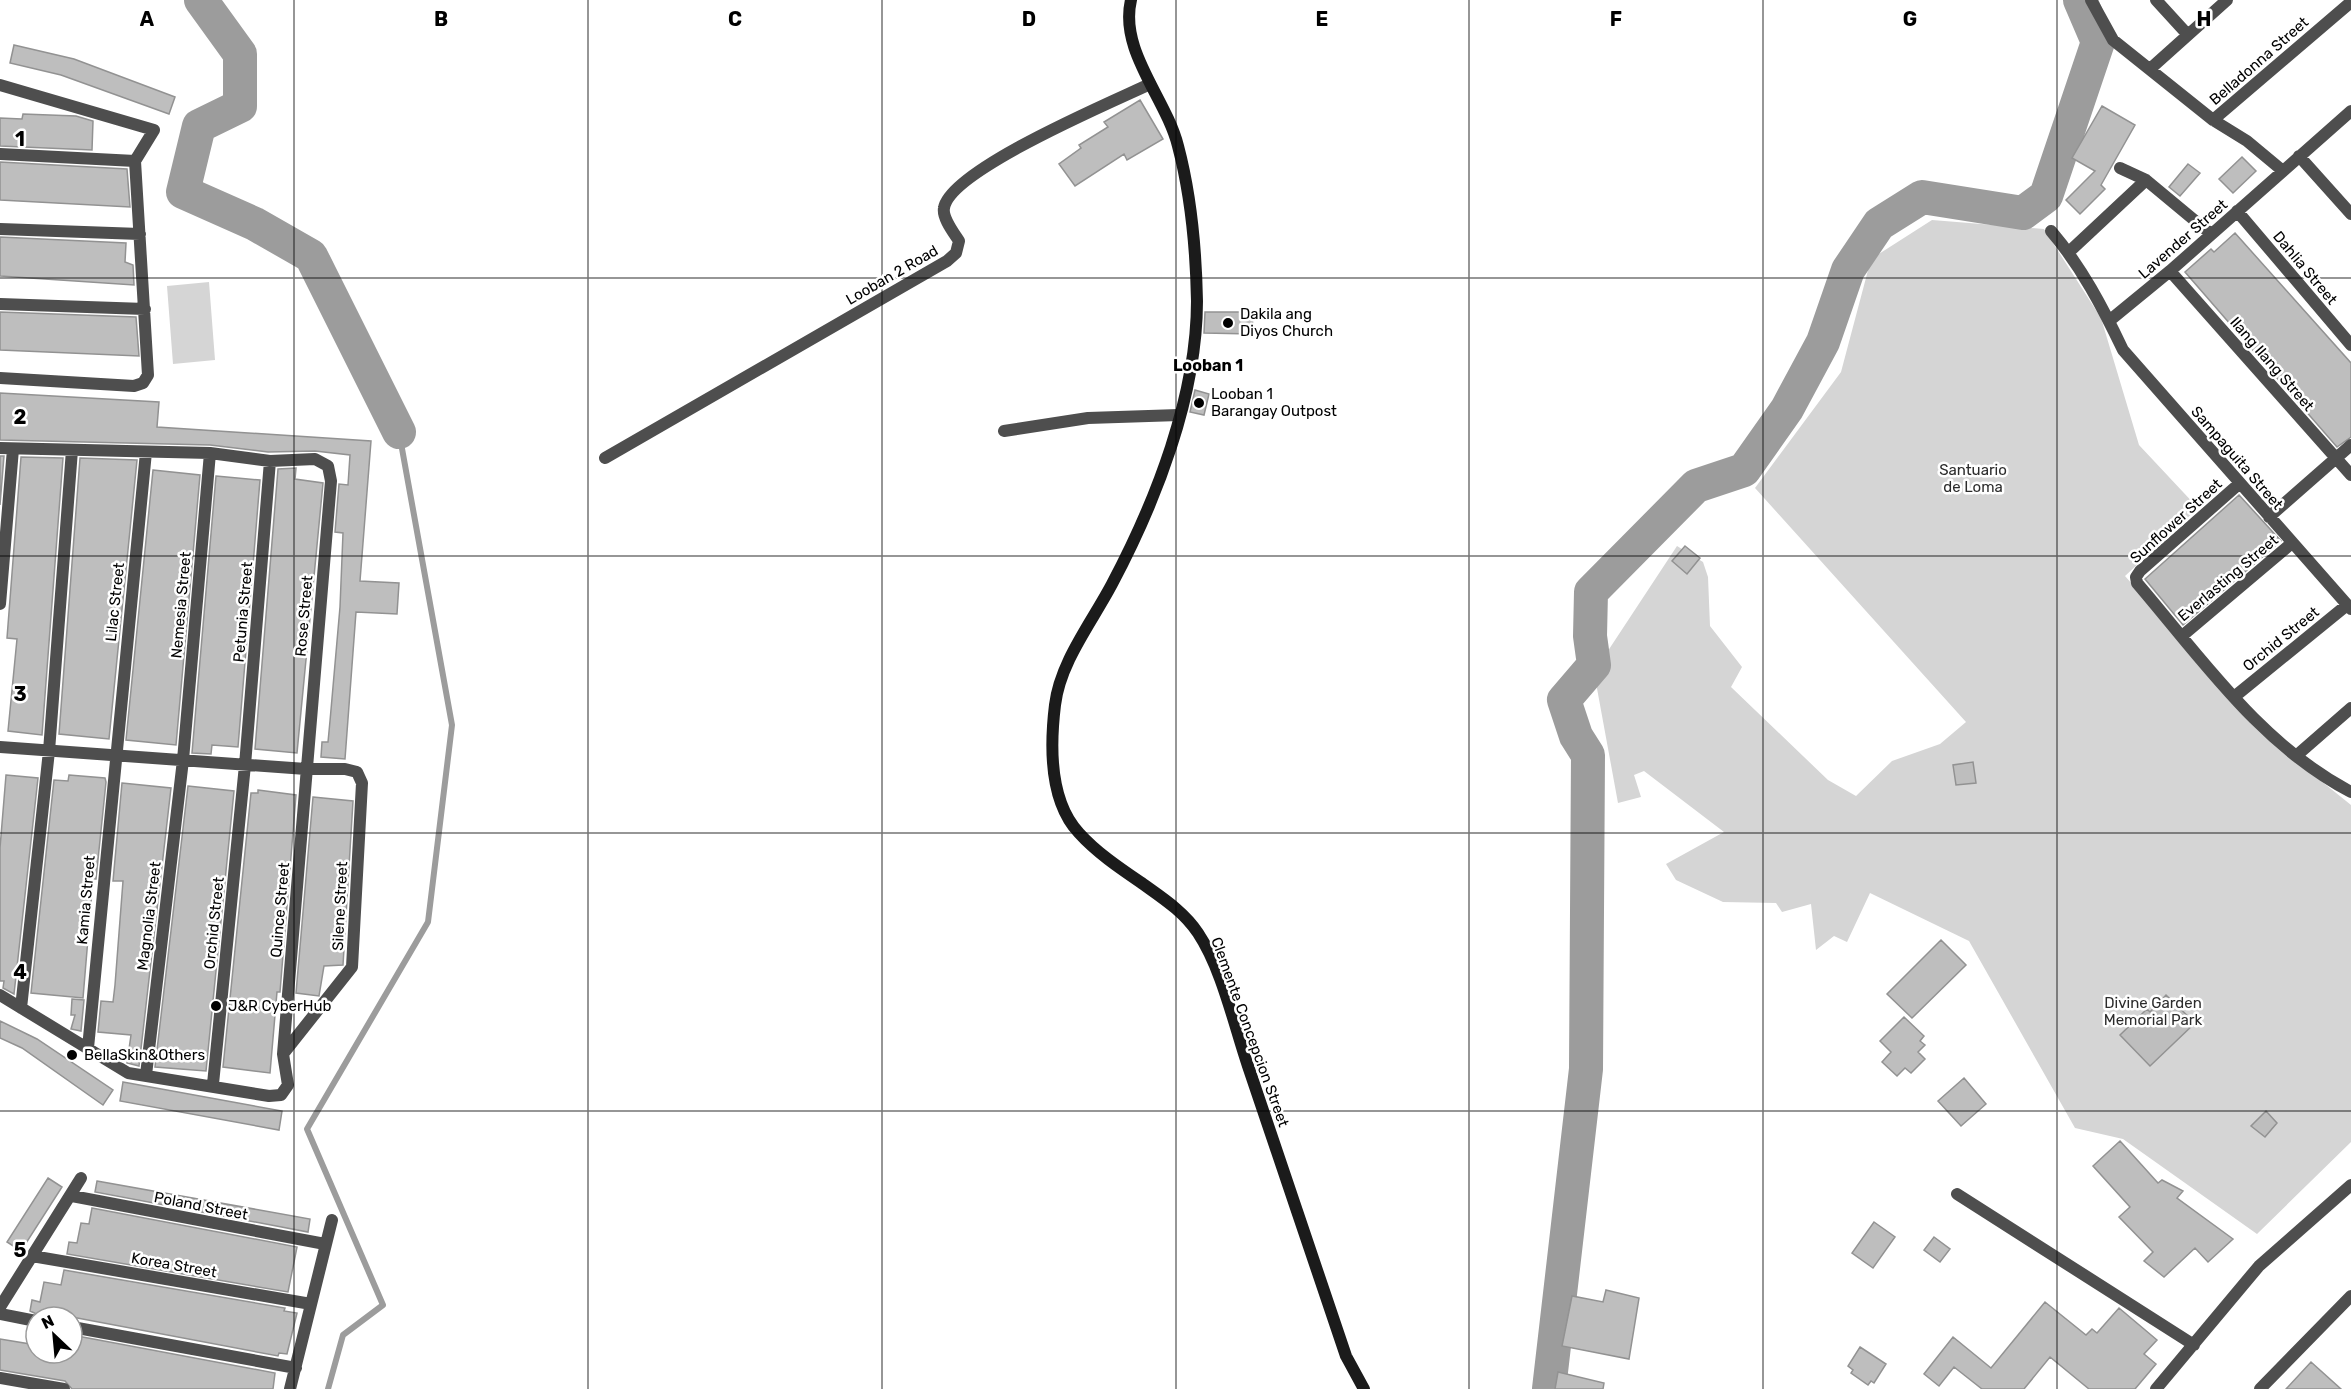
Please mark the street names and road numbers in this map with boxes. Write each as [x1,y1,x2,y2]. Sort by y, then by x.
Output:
street label: Belladonna Street [2206,13,2312,109]
street label: Lavender Street [2135,195,2231,282]
street label: Dahlia Street [2269,228,2341,308]
street label: Looban 2 Road [843,241,941,309]
street label: Ilang Ilang Street [2226,313,2318,415]
street label: Sampaguita Street [2187,403,2287,513]
street label: Sunflower Street [2126,475,2226,567]
street label: Everlasting Street [2174,531,2282,625]
street label: Nemesia Street [167,551,195,659]
street label: Lilac Street [102,561,128,642]
street label: Petunia Street [230,561,256,663]
street label: Rose Street [291,575,317,657]
street label: Orchid Street [2239,603,2323,675]
street label: Kamia Street [73,855,99,945]
street label: Magnolia Street [133,860,165,971]
street label: Quince Street [267,861,293,958]
street label: Silene Street [329,861,351,951]
street label: Orchid Street [200,876,228,970]
street label: Clemente Concepcion Street [1207,935,1293,1129]
street label: Poland Street [153,1188,250,1224]
street label: Korea Street [130,1249,218,1281]

